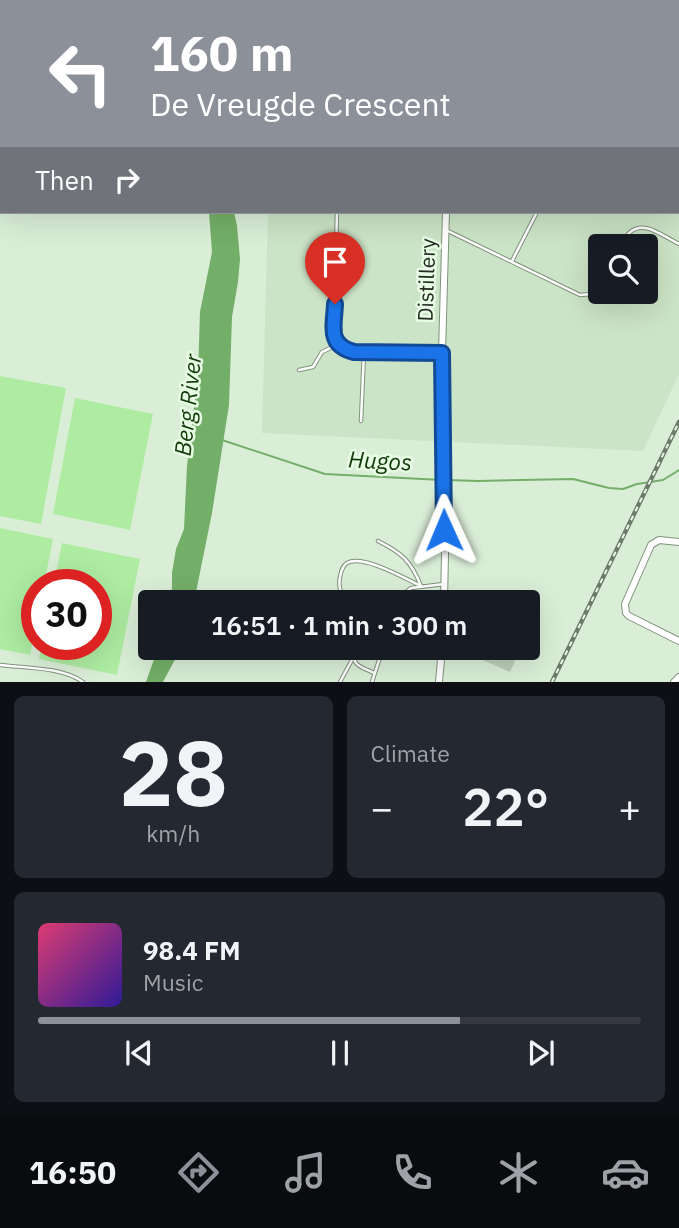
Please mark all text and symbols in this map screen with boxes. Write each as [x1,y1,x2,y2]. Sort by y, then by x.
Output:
text: 160 m [150,21,294,84]
icon: left [35,28,126,119]
text: De Vreugde Crescent [150,83,451,125]
icon: right [108,161,146,199]
text: Then [35,163,94,197]
pin [305,232,365,304]
map controls [588,234,658,304]
button: search [588,234,658,304]
street label: Distillery [411,237,441,322]
icon: arrive [316,243,354,281]
water label: Berg River [167,352,207,457]
water label: Hugos [347,443,413,477]
position arrow [407,493,481,567]
speed limit sign: 30 [21,569,112,660]
text: 16:51 · 1 min · 300 m [211,608,467,642]
text: 28 [119,713,228,831]
text: Climate [371,738,450,768]
text: 22° [462,773,549,840]
text: − [371,783,393,832]
text: + [618,783,641,832]
text: km/h [146,818,200,848]
text: 98.4 FM [143,933,241,967]
text: Music [143,967,203,997]
icon: previous [120,1034,158,1072]
icon: pause [321,1034,359,1072]
icon: next [522,1034,560,1072]
icon: directions [174,1148,223,1197]
icon: music [281,1148,330,1197]
icon: phone [388,1148,437,1197]
icon: climate [494,1148,543,1197]
icon: car [601,1148,650,1197]
text: 16:50 [29,1151,116,1193]

